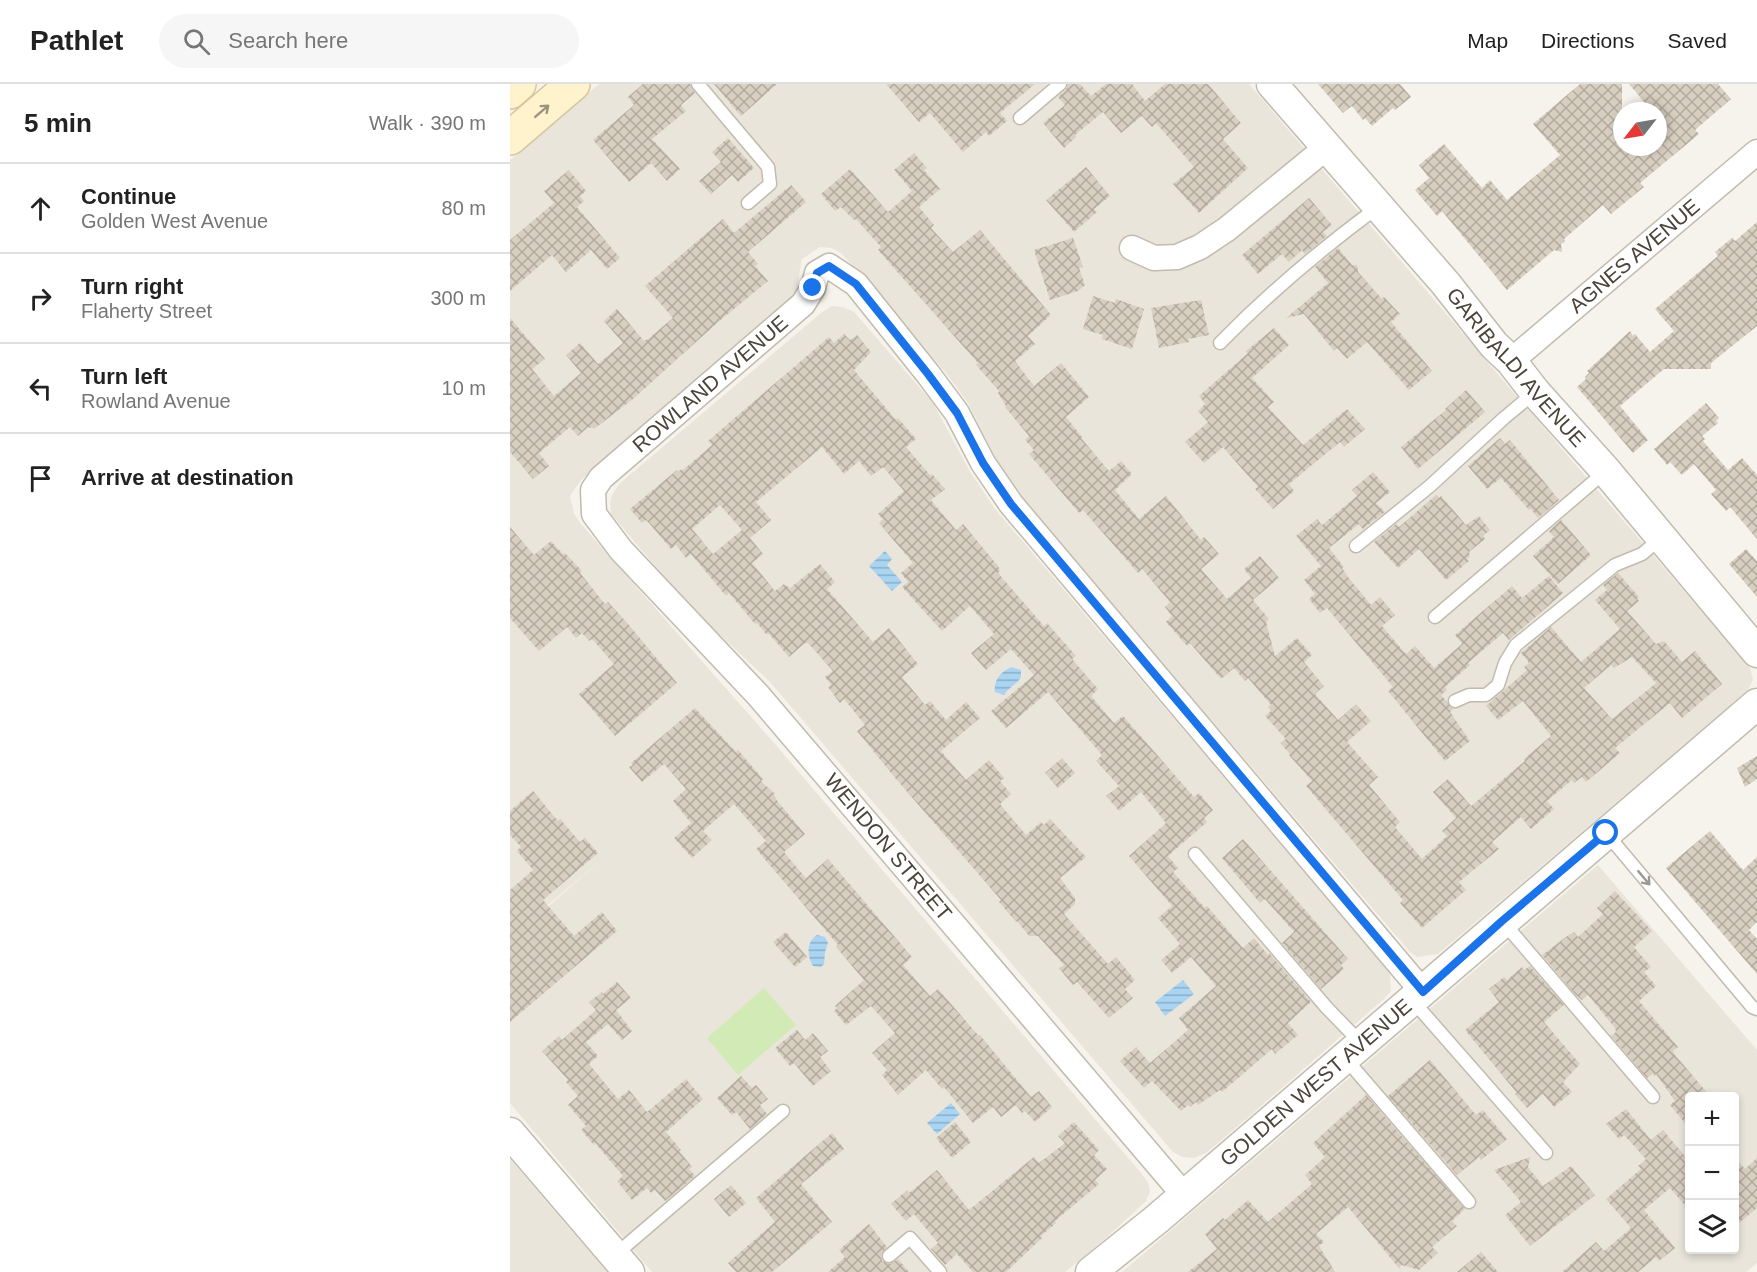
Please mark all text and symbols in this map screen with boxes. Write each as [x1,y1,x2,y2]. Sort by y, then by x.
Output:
search box [159,14,579,68]
text: Pathlet [30,25,123,56]
icon: search [180,25,213,58]
text: Search here [228,28,348,53]
text: Map [1467,29,1508,52]
text: Directions [1541,29,1634,52]
text: Saved [1667,29,1727,52]
north arrow [1613,102,1667,156]
one-way arrow [534,104,549,118]
text: 5 min [24,108,92,138]
text: Walk · 390 m [369,112,486,134]
text: Continue [81,184,176,209]
icon: ahead [24,192,57,225]
street label: AGNES AVENUE [1565,194,1704,317]
text: 80 m [442,197,486,219]
text: Golden West Avenue [81,210,268,232]
text: Turn right [81,274,183,299]
route end [799,274,825,300]
icon: right [24,282,57,315]
street label: GARIBALDI AVENUE [1442,283,1590,451]
text: 300 m [430,287,486,309]
text: Flaherty Street [81,300,212,322]
street label: ROWLAND AVENUE [628,311,792,456]
text: Turn left [81,364,167,389]
icon: left [24,372,57,405]
text: 10 m [442,377,486,399]
text: Rowland Avenue [81,390,231,412]
icon: arrive [24,462,57,495]
text: Arrive at destination [81,465,294,490]
street label: WENDON STREET [820,769,957,925]
route start [1592,819,1618,845]
one-way arrow [1637,870,1651,885]
street label: GOLDEN WEST AVENUE [1215,994,1416,1171]
map controls [1685,1092,1739,1254]
button: + [1685,1092,1739,1146]
button: − [1685,1146,1739,1200]
button: layers [1685,1200,1739,1254]

